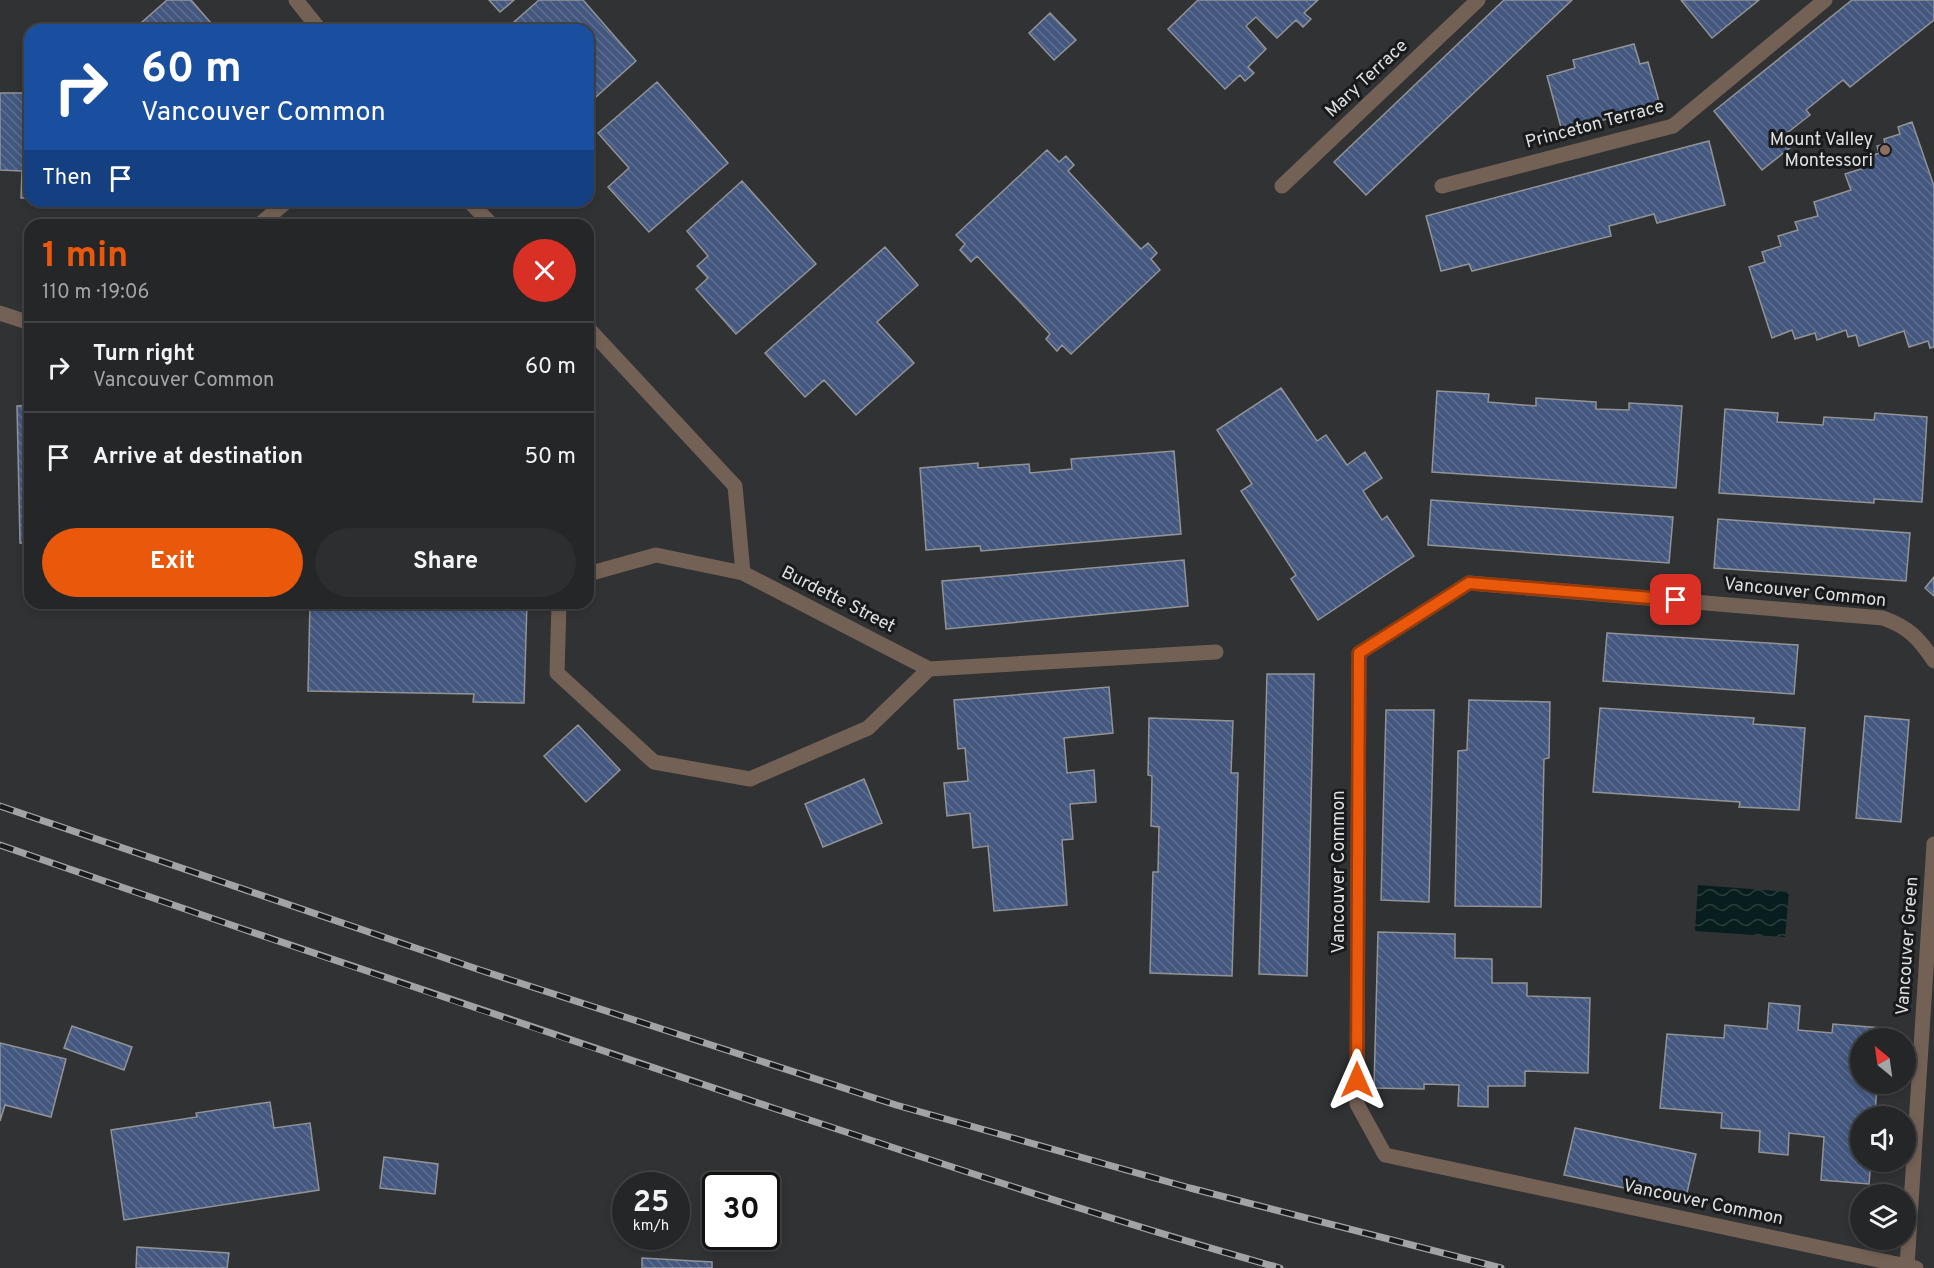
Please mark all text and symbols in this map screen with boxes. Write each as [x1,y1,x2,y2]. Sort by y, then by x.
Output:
street label: Mary Terrace [1321,35,1413,123]
text: 60 m [141,44,242,97]
icon: right [42,48,120,126]
street label: Princeton Terrace [1523,95,1667,155]
text: Vancouver Common [141,96,386,130]
place label: Mount Valley Montessori [1770,129,1873,173]
marker: Mount Valley Montessori [1878,143,1892,157]
icon: arrive [104,162,137,195]
text: Then [42,165,92,192]
text: 1 min [42,234,128,280]
button: close [513,239,576,302]
text: 110 m · 19:06 [42,280,149,306]
text: Turn right [93,341,195,368]
icon: right [42,351,75,384]
text: 60 m [525,354,576,381]
text: Vancouver Common [93,368,274,394]
icon: arrive [42,441,75,474]
text: Arrive at destination [93,444,303,471]
text: 50 m [524,444,576,471]
button: Exit [42,528,303,597]
button: Share [315,528,576,597]
street label: Burdette Street [777,561,899,639]
street label: Vancouver Common [1723,573,1887,613]
pin [1650,574,1701,625]
icon: arrive [1659,583,1692,616]
street label: Vancouver Common [1328,790,1351,954]
street label: Vancouver Green [1892,876,1924,1016]
north arrow [1850,1028,1916,1094]
map controls [1850,1028,1916,1250]
position arrow [1325,1048,1389,1112]
button: sound [1850,1106,1916,1172]
speed limit sign: 30 [702,1172,780,1250]
street label: Vancouver Common [1621,1175,1785,1231]
button: layers [1850,1184,1916,1250]
text: 25 [633,1185,669,1222]
text: km/h [633,1217,669,1236]

